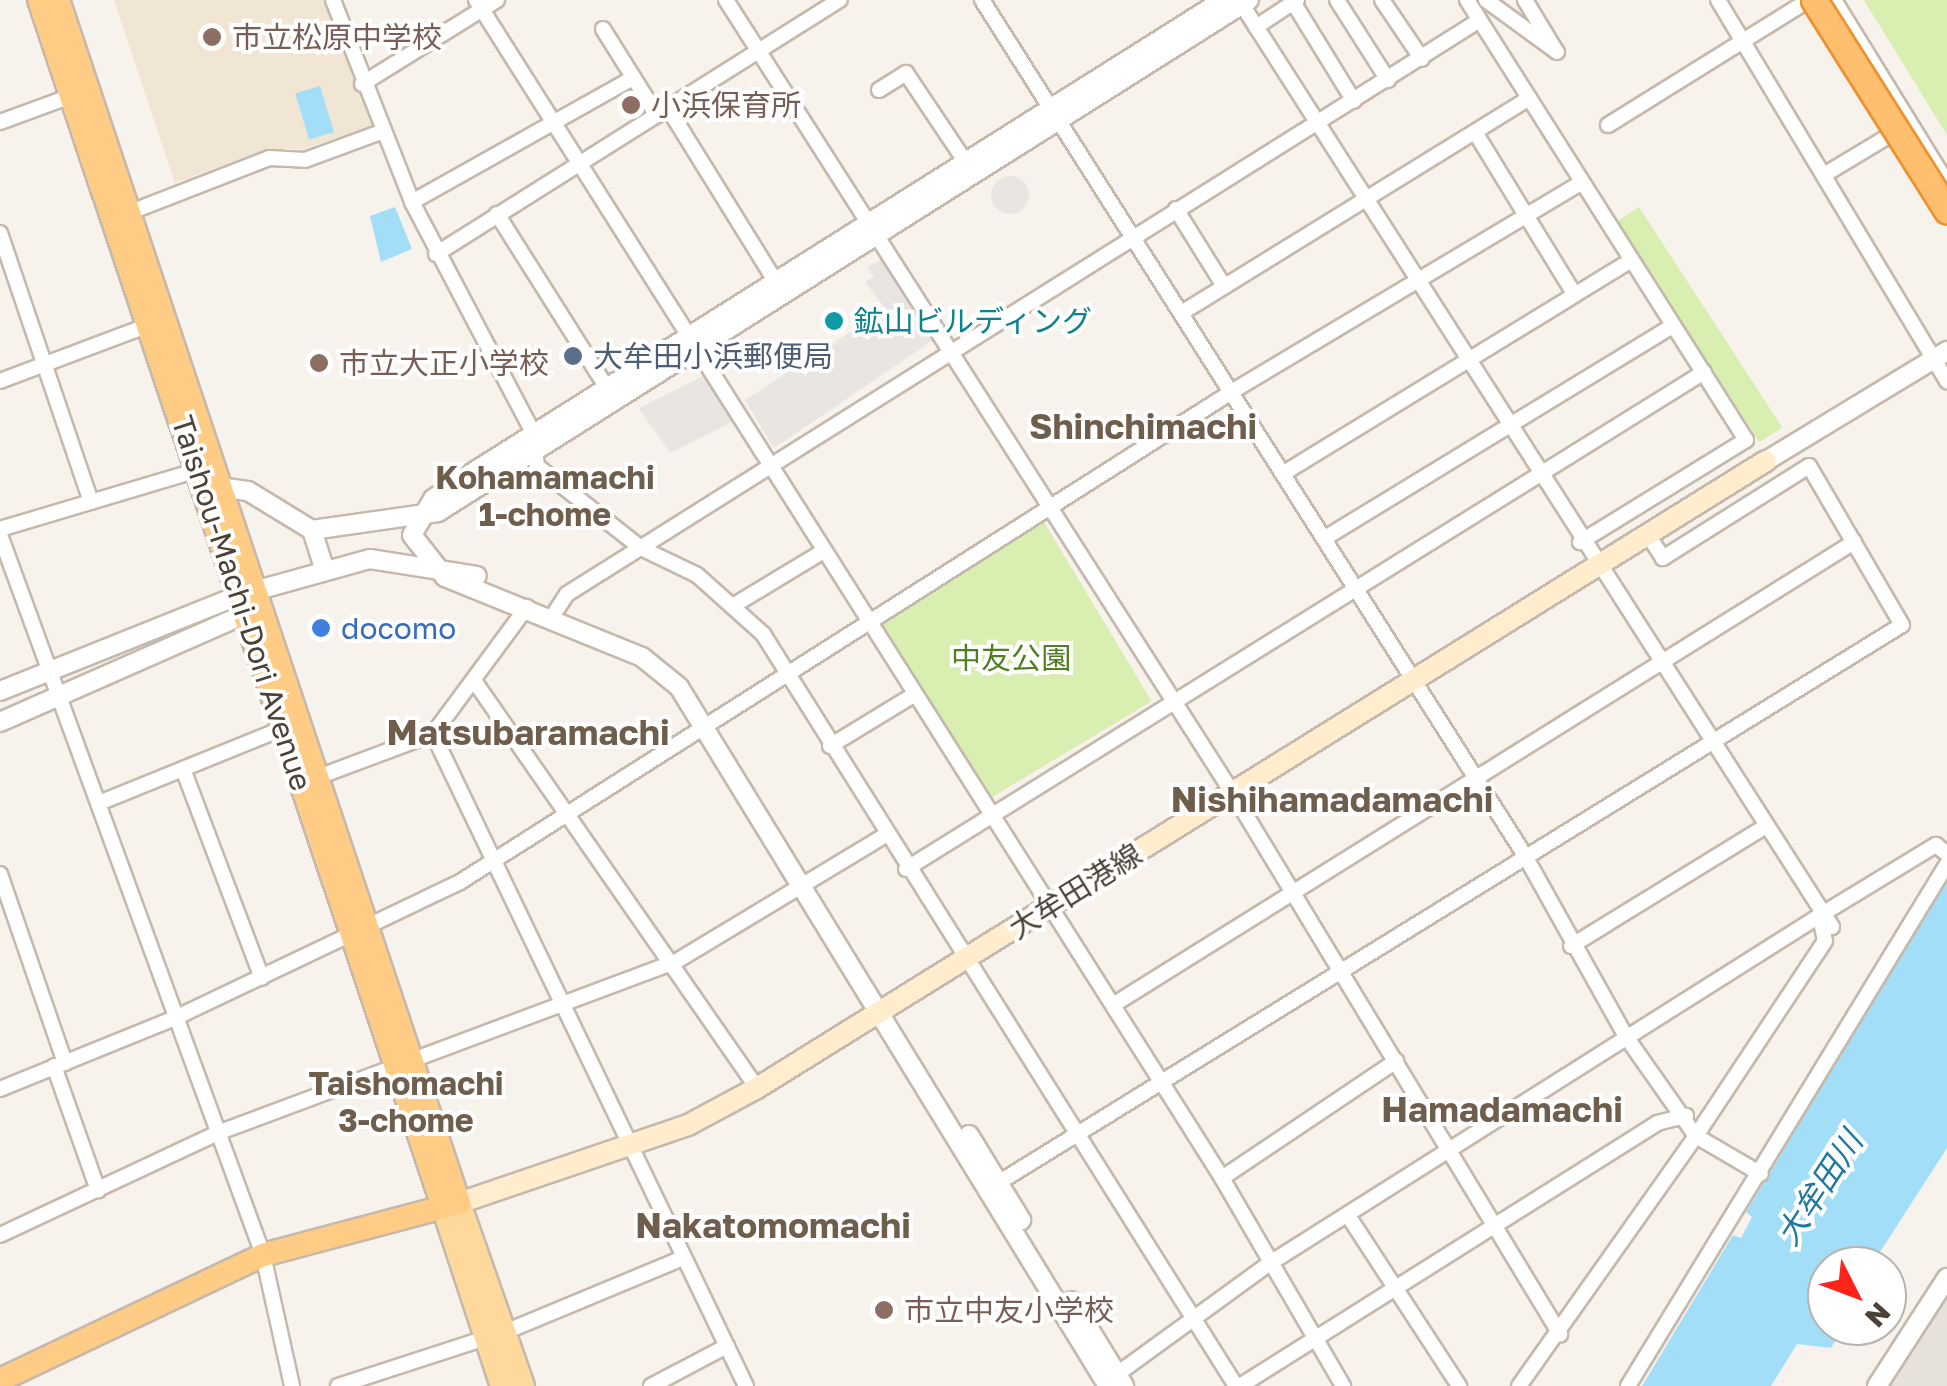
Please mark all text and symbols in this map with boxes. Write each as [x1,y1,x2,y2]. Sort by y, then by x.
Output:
place label: 市立松原中学校 [232,19,442,55]
marker: 市立松原中学校 [201,26,223,48]
place label: 小浜保育所 [651,87,801,123]
marker: 小浜保育所 [620,94,642,116]
place label: 鉱山ビルディング [854,303,1094,339]
marker: 鉱山ビルディング [823,310,845,332]
place label: 大牟田小浜郵便局 [593,338,833,374]
place label: 市立大正小学校 [339,345,549,381]
marker: 大牟田小浜郵便局 [562,345,584,367]
marker: 市立大正小学校 [308,352,330,374]
district label: Shinchimachi [1029,405,1257,447]
street label: Taishou-Machi-Dori Avenue [164,411,320,795]
district label: Kohamamachi 1-chome [435,459,655,534]
place label: docomo [341,610,456,646]
marker: docomo [310,617,332,639]
park label: 中友公園 [951,640,1071,676]
district label: Matsubaramachi [387,711,669,753]
district label: Nishihamadamachi [1171,778,1493,820]
street label: 大牟田港線 [1002,836,1148,946]
district label: Taishomachi 3-chome [308,1065,504,1140]
district label: Hamadamachi [1381,1088,1623,1130]
water label: 大牟田川 [1768,1124,1870,1252]
district label: Nakatomomachi [635,1204,911,1246]
north arrow [1807,1246,1907,1346]
place label: 市立中友小学校 [904,1292,1114,1328]
text: N [1859,1296,1898,1334]
marker: 市立中友小学校 [873,1299,895,1321]

